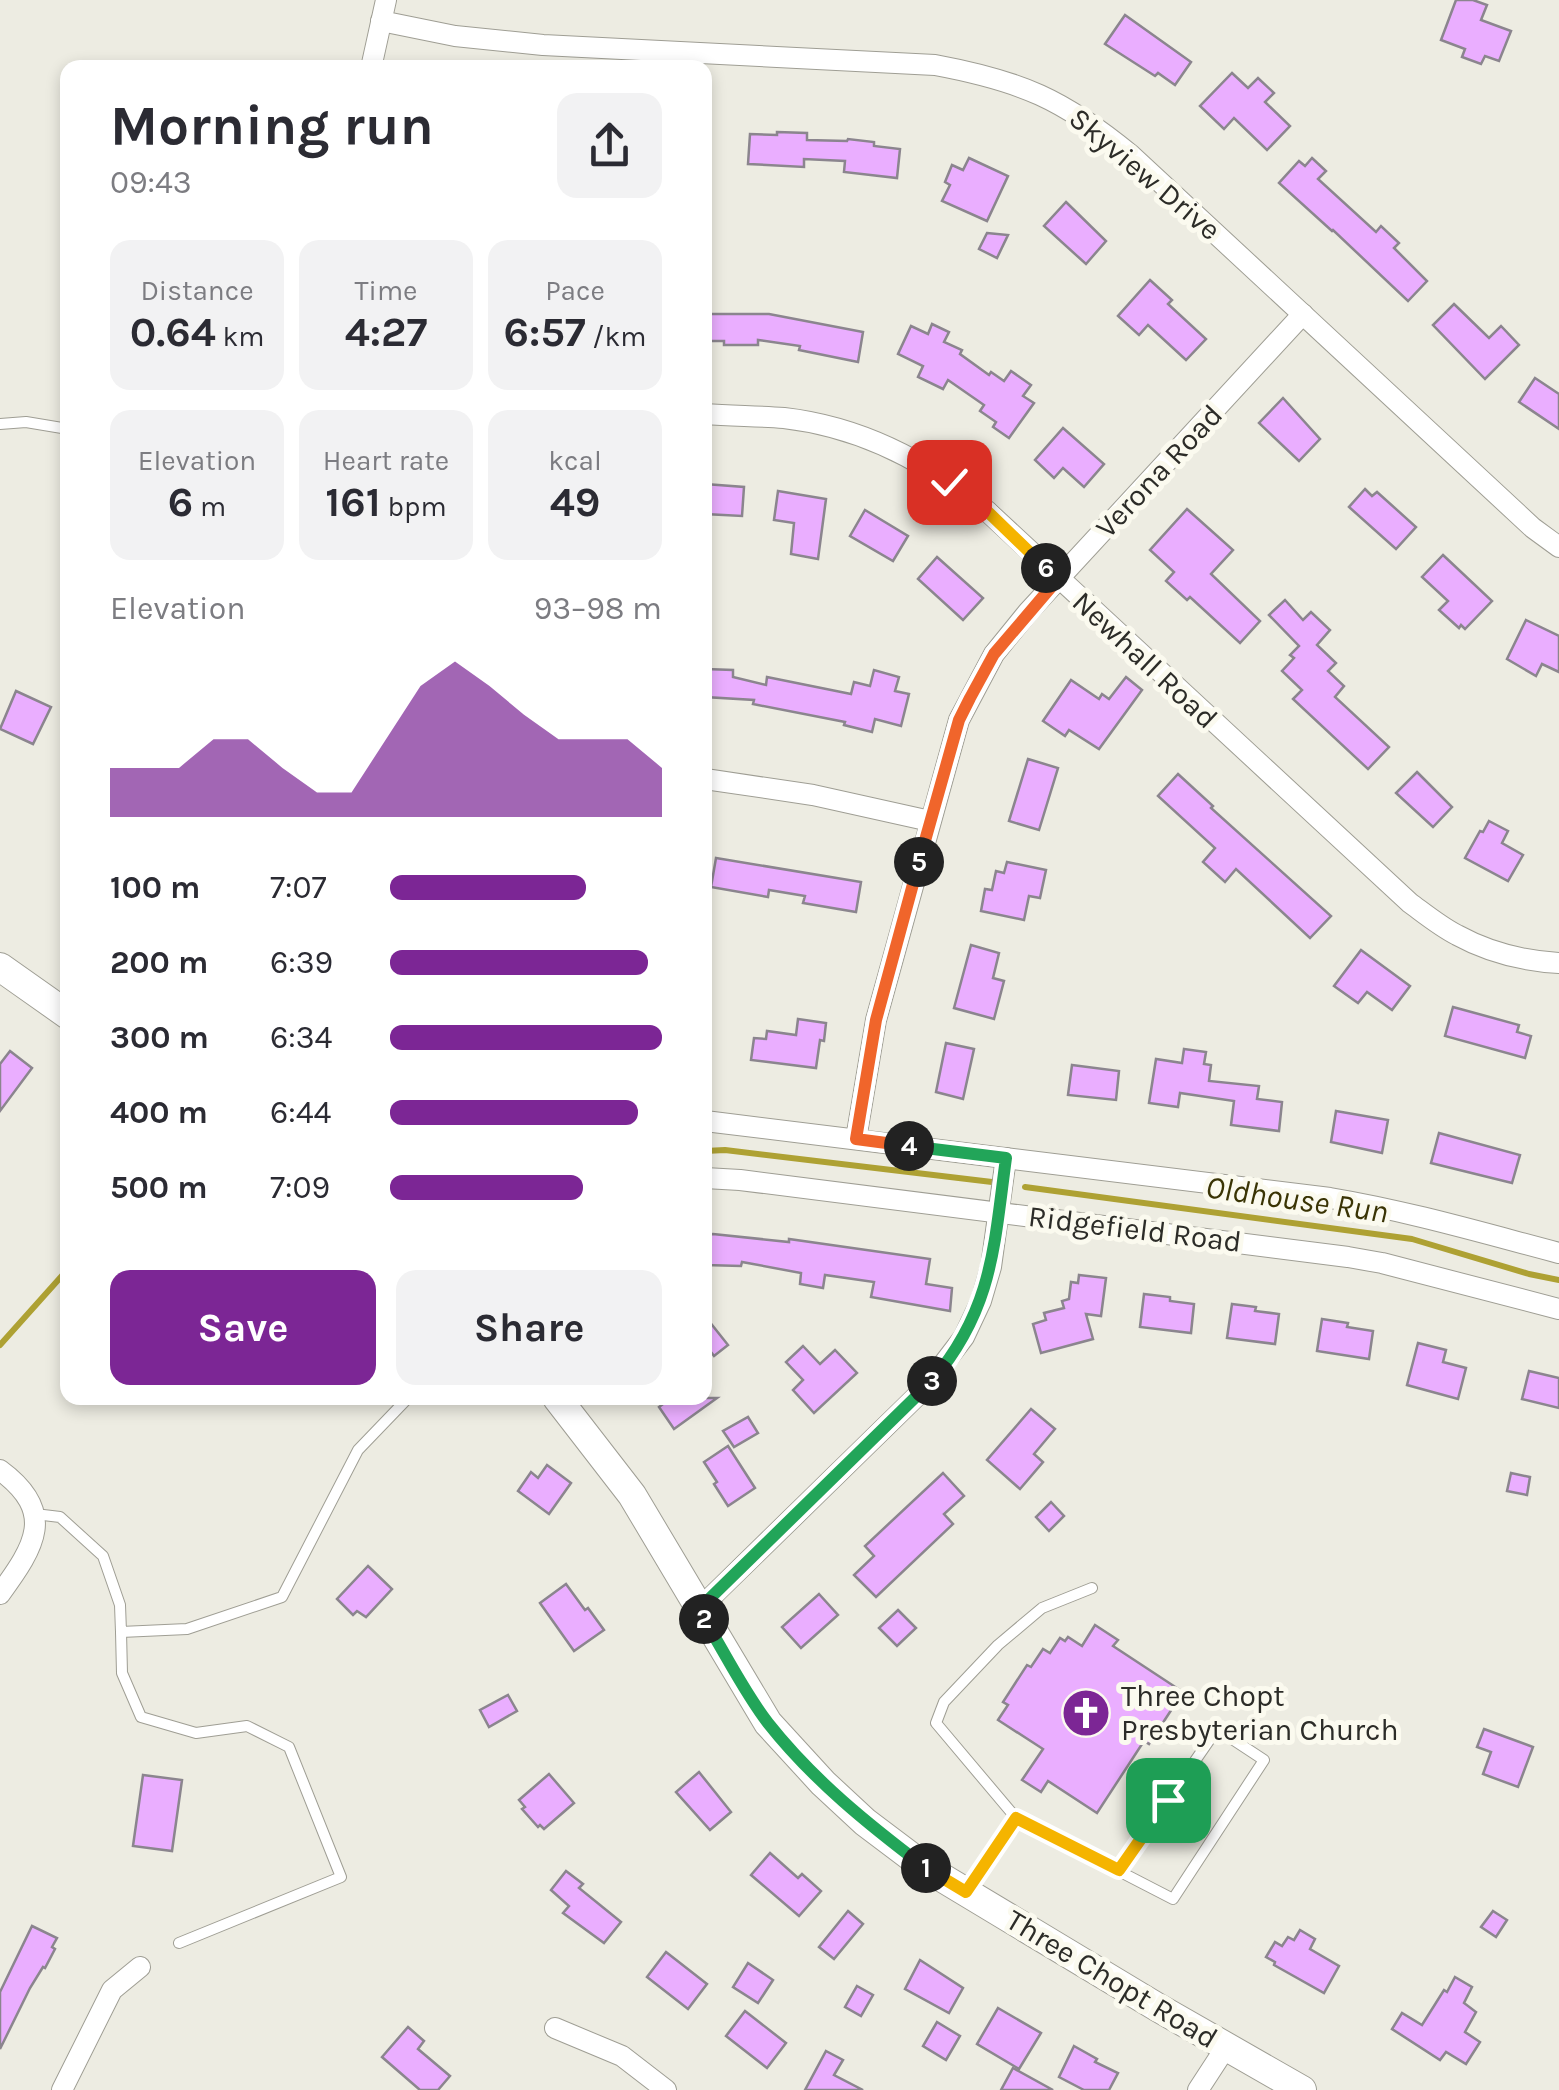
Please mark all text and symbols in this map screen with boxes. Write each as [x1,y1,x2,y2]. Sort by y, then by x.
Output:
button: share [557,93,662,198]
text: Morning run [110,94,434,158]
street label: Skyview Drive [1062,100,1228,248]
text: 09:43 [110,164,192,201]
text: Distance [140,274,254,307]
text: Time [355,274,417,307]
text: Pace [545,274,605,307]
text: 0.64 [130,307,216,357]
text: 4:27 [345,307,427,357]
text: 6:57 [504,307,586,357]
text: km [216,320,264,353]
text: /km [586,320,646,353]
street label: Verona Road [1088,397,1230,545]
pin [907,440,992,525]
text: Elevation [138,444,256,477]
text: Heart rate [323,444,449,477]
text: kcal [548,444,602,477]
icon: check [922,455,977,510]
text: 6 [168,477,193,527]
text: 161 [325,477,381,527]
text: 49 [550,477,600,527]
text: m [193,490,226,523]
text: bpm [381,490,447,523]
pin: 6 [1021,543,1071,593]
text: 6 [1038,551,1055,584]
street label: Newhall Road [1065,584,1225,736]
text: Elevation [110,590,245,627]
text: 93–98 m [534,590,662,627]
pin: 5 [894,837,944,887]
text: 5 [911,845,927,878]
text: 100 m [110,869,200,906]
text: 7:07 [270,869,326,906]
text: 200 m [110,944,208,981]
text: 6:39 [270,944,333,981]
text: 300 m [110,1019,209,1056]
text: 6:34 [270,1019,332,1056]
text: 400 m [110,1094,208,1131]
text: 6:44 [270,1094,331,1131]
pin: 4 [884,1121,934,1171]
text: 4 [901,1129,917,1162]
water label: Oldhouse Run [1203,1168,1390,1231]
text: 500 m [110,1169,208,1206]
text: 7:09 [270,1169,330,1206]
street label: Ridgefield Road [1026,1198,1244,1260]
button: Save [110,1270,376,1385]
button: Share [396,1270,662,1385]
pin: 3 [907,1356,957,1406]
text: 3 [923,1364,941,1397]
pin: 2 [679,1594,729,1644]
text: 2 [696,1602,712,1635]
place label: Three Chopt Presbyterian Church [1121,1678,1399,1748]
church icon: Three Chopt Presbyterian Church [1060,1687,1112,1739]
pin [1126,1758,1211,1843]
icon: arrive [1141,1773,1196,1828]
pin: 1 [901,1843,951,1893]
text: 1 [921,1851,931,1884]
street label: Three Chopt Road [1000,1902,1224,2056]

